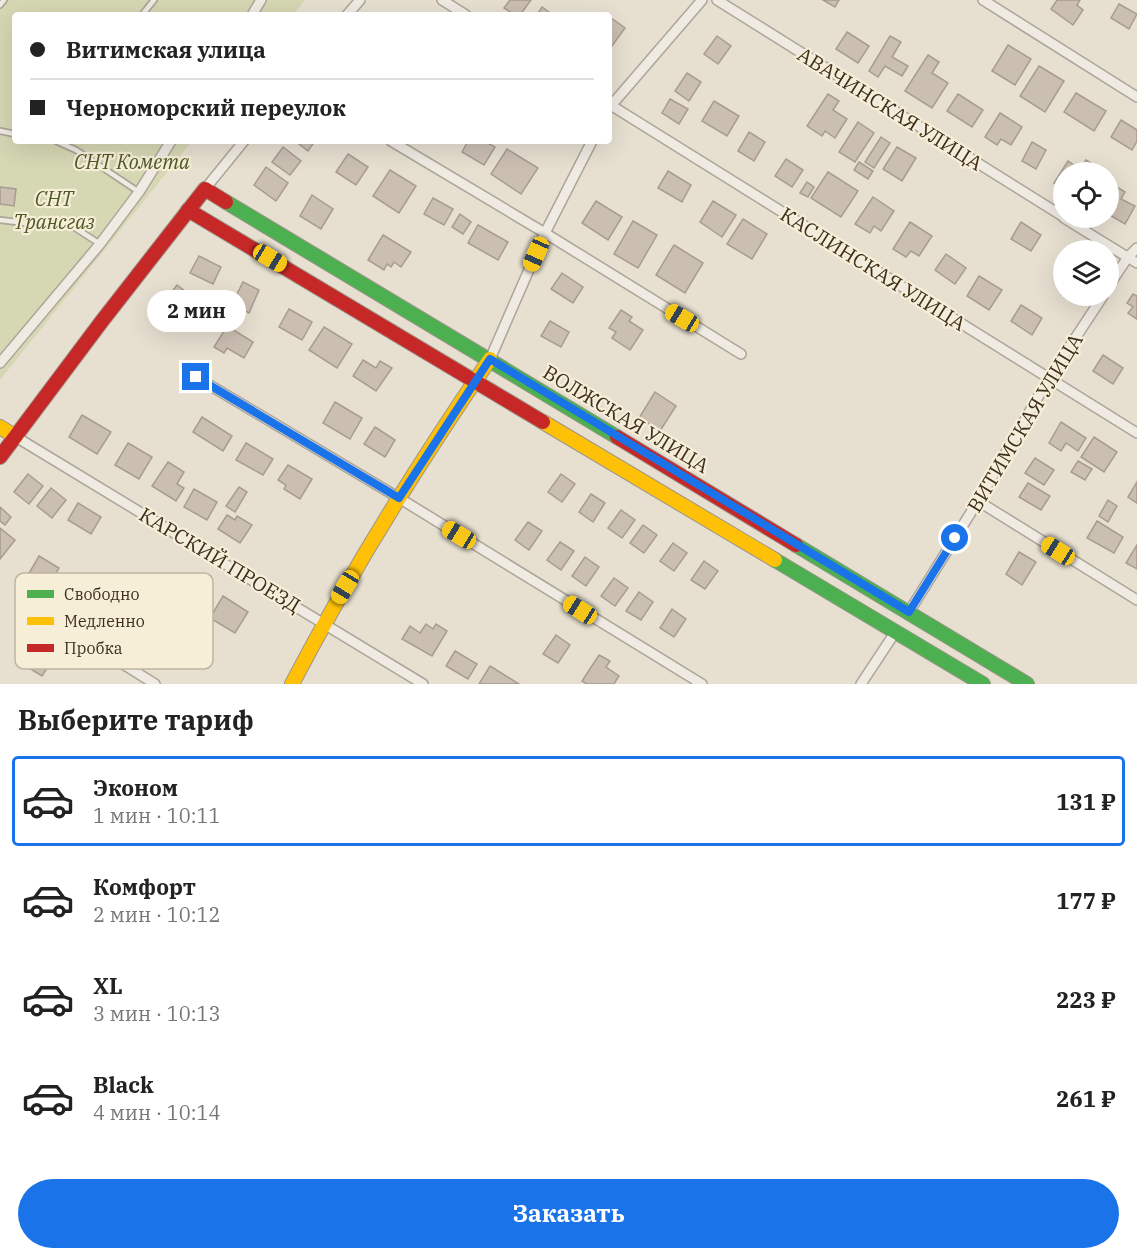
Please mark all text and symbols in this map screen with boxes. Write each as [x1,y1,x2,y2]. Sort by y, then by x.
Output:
text: Витимская улица [66,35,266,64]
street label: АВАЧИНСКАЯ УЛИЦА [793,41,988,177]
text: Черноморский переулок [66,93,346,122]
park label: СНТ Комета [74,148,190,175]
map controls [1053,162,1119,306]
button: locate [1053,162,1119,228]
park label: СНТ Трансгаз [13,185,95,235]
street label: КАСЛИНСКАЯ УЛИЦА [775,200,971,337]
car [520,234,552,274]
button: layers [1053,240,1119,306]
car [250,241,290,275]
callout: 2 мин [146,290,246,332]
text: 2 мин [167,297,226,324]
car [662,301,702,335]
street label: ВИТИМСКАЯ УЛИЦА [960,328,1089,517]
street label: ВОЛЖСКАЯ УЛИЦА [538,358,715,479]
route end [182,363,209,390]
street label: КАРСКИЙ ПРОЕЗД [135,501,306,618]
car [439,518,479,552]
route start [941,524,968,551]
car [1038,534,1078,568]
car [328,567,362,607]
legend [15,573,213,669]
text: Свободно [64,584,140,604]
car [560,593,600,627]
text: Медленно [64,611,145,631]
text: Пробка [64,638,123,658]
text: Выберите тариф [18,702,254,737]
text: Эконом [93,773,178,802]
icon: car [21,774,75,828]
text: 131 ₽ [1056,787,1116,816]
text: 1 мин · 10:11 [93,802,221,829]
text: Комфорт [93,872,196,901]
icon: car [21,873,75,927]
text: 177 ₽ [1056,886,1116,915]
text: 2 мин · 10:12 [93,901,221,928]
text: XL [93,971,123,1000]
icon: car [21,972,75,1026]
text: 223 ₽ [1056,985,1116,1014]
text: 3 мин · 10:13 [93,1000,221,1027]
text: Black [93,1070,154,1099]
icon: car [21,1071,75,1125]
text: 261 ₽ [1056,1084,1116,1113]
text: 4 мин · 10:14 [93,1099,221,1126]
button: Заказать [18,1179,1119,1248]

